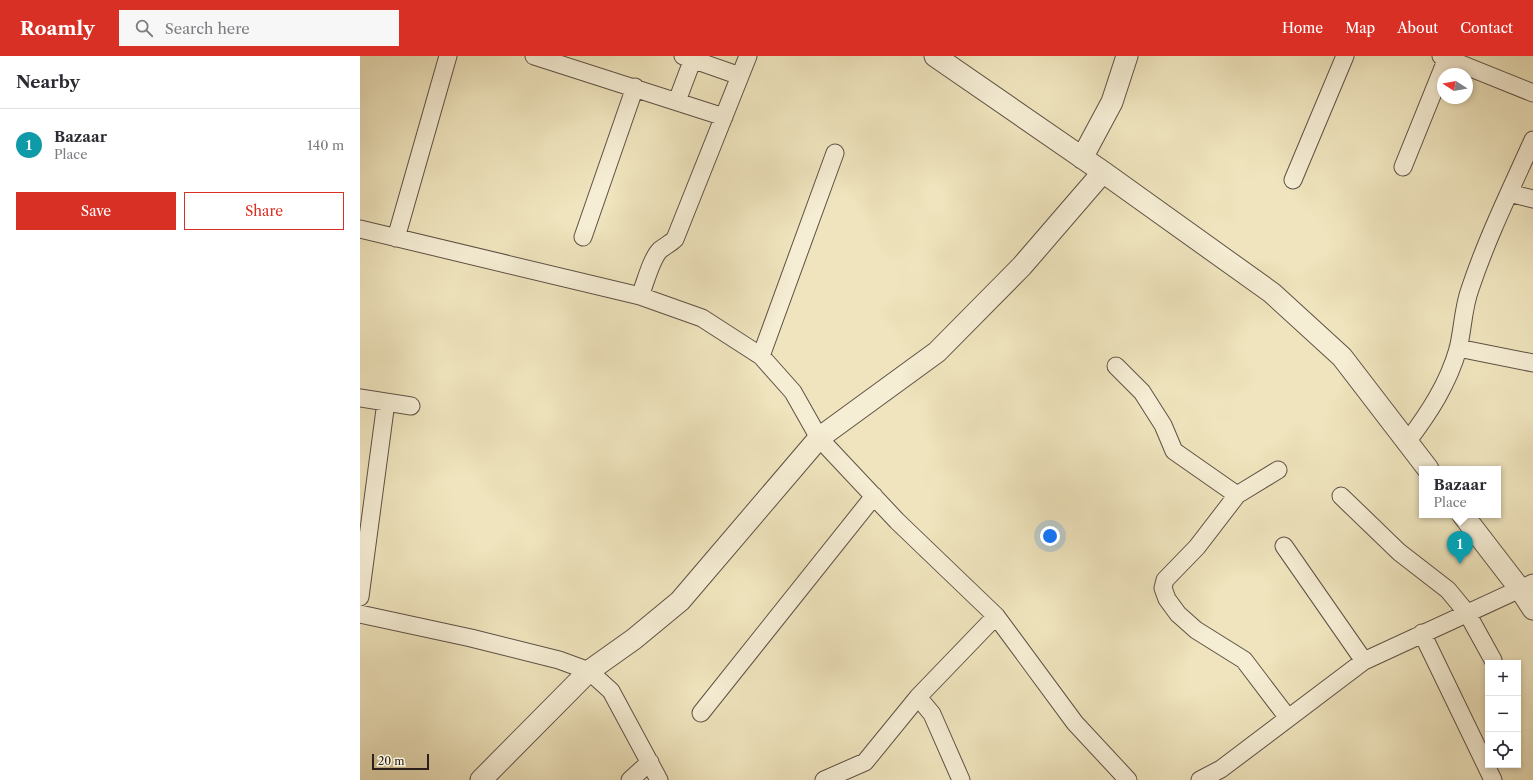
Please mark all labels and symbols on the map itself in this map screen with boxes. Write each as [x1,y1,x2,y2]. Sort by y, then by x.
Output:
north arrow [1437,68,1473,104]
your location [1040,526,1060,546]
pin: 1 [1447,531,1473,564]
scale bar [372,752,429,771]

